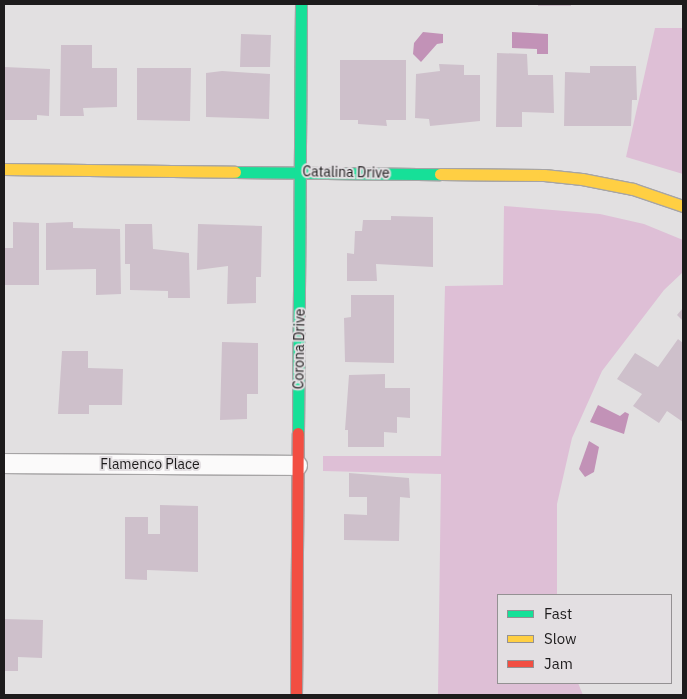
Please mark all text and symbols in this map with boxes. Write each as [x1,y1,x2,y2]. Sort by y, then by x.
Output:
street label: Catalina Drive [302,163,390,181]
street label: Corona Drive [290,309,308,389]
street label: Flamenco Place [100,456,200,472]
legend [497,594,672,684]
text: Fast [544,604,572,623]
text: Slow [544,629,577,648]
text: Jam [544,654,573,673]

